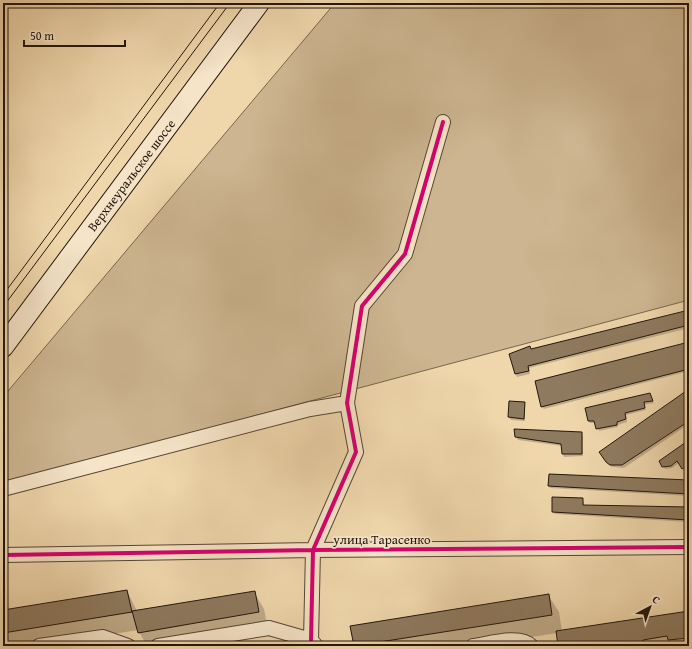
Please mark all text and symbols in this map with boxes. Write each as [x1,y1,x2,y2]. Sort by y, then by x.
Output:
scale bar [24,22,125,48]
text: 50 m [30,27,54,44]
street label: Верхнеуральское шоссе [83,115,180,235]
street label: улица Тарасенко [332,530,431,549]
north arrow [630,587,670,627]
text: С [649,591,664,608]

